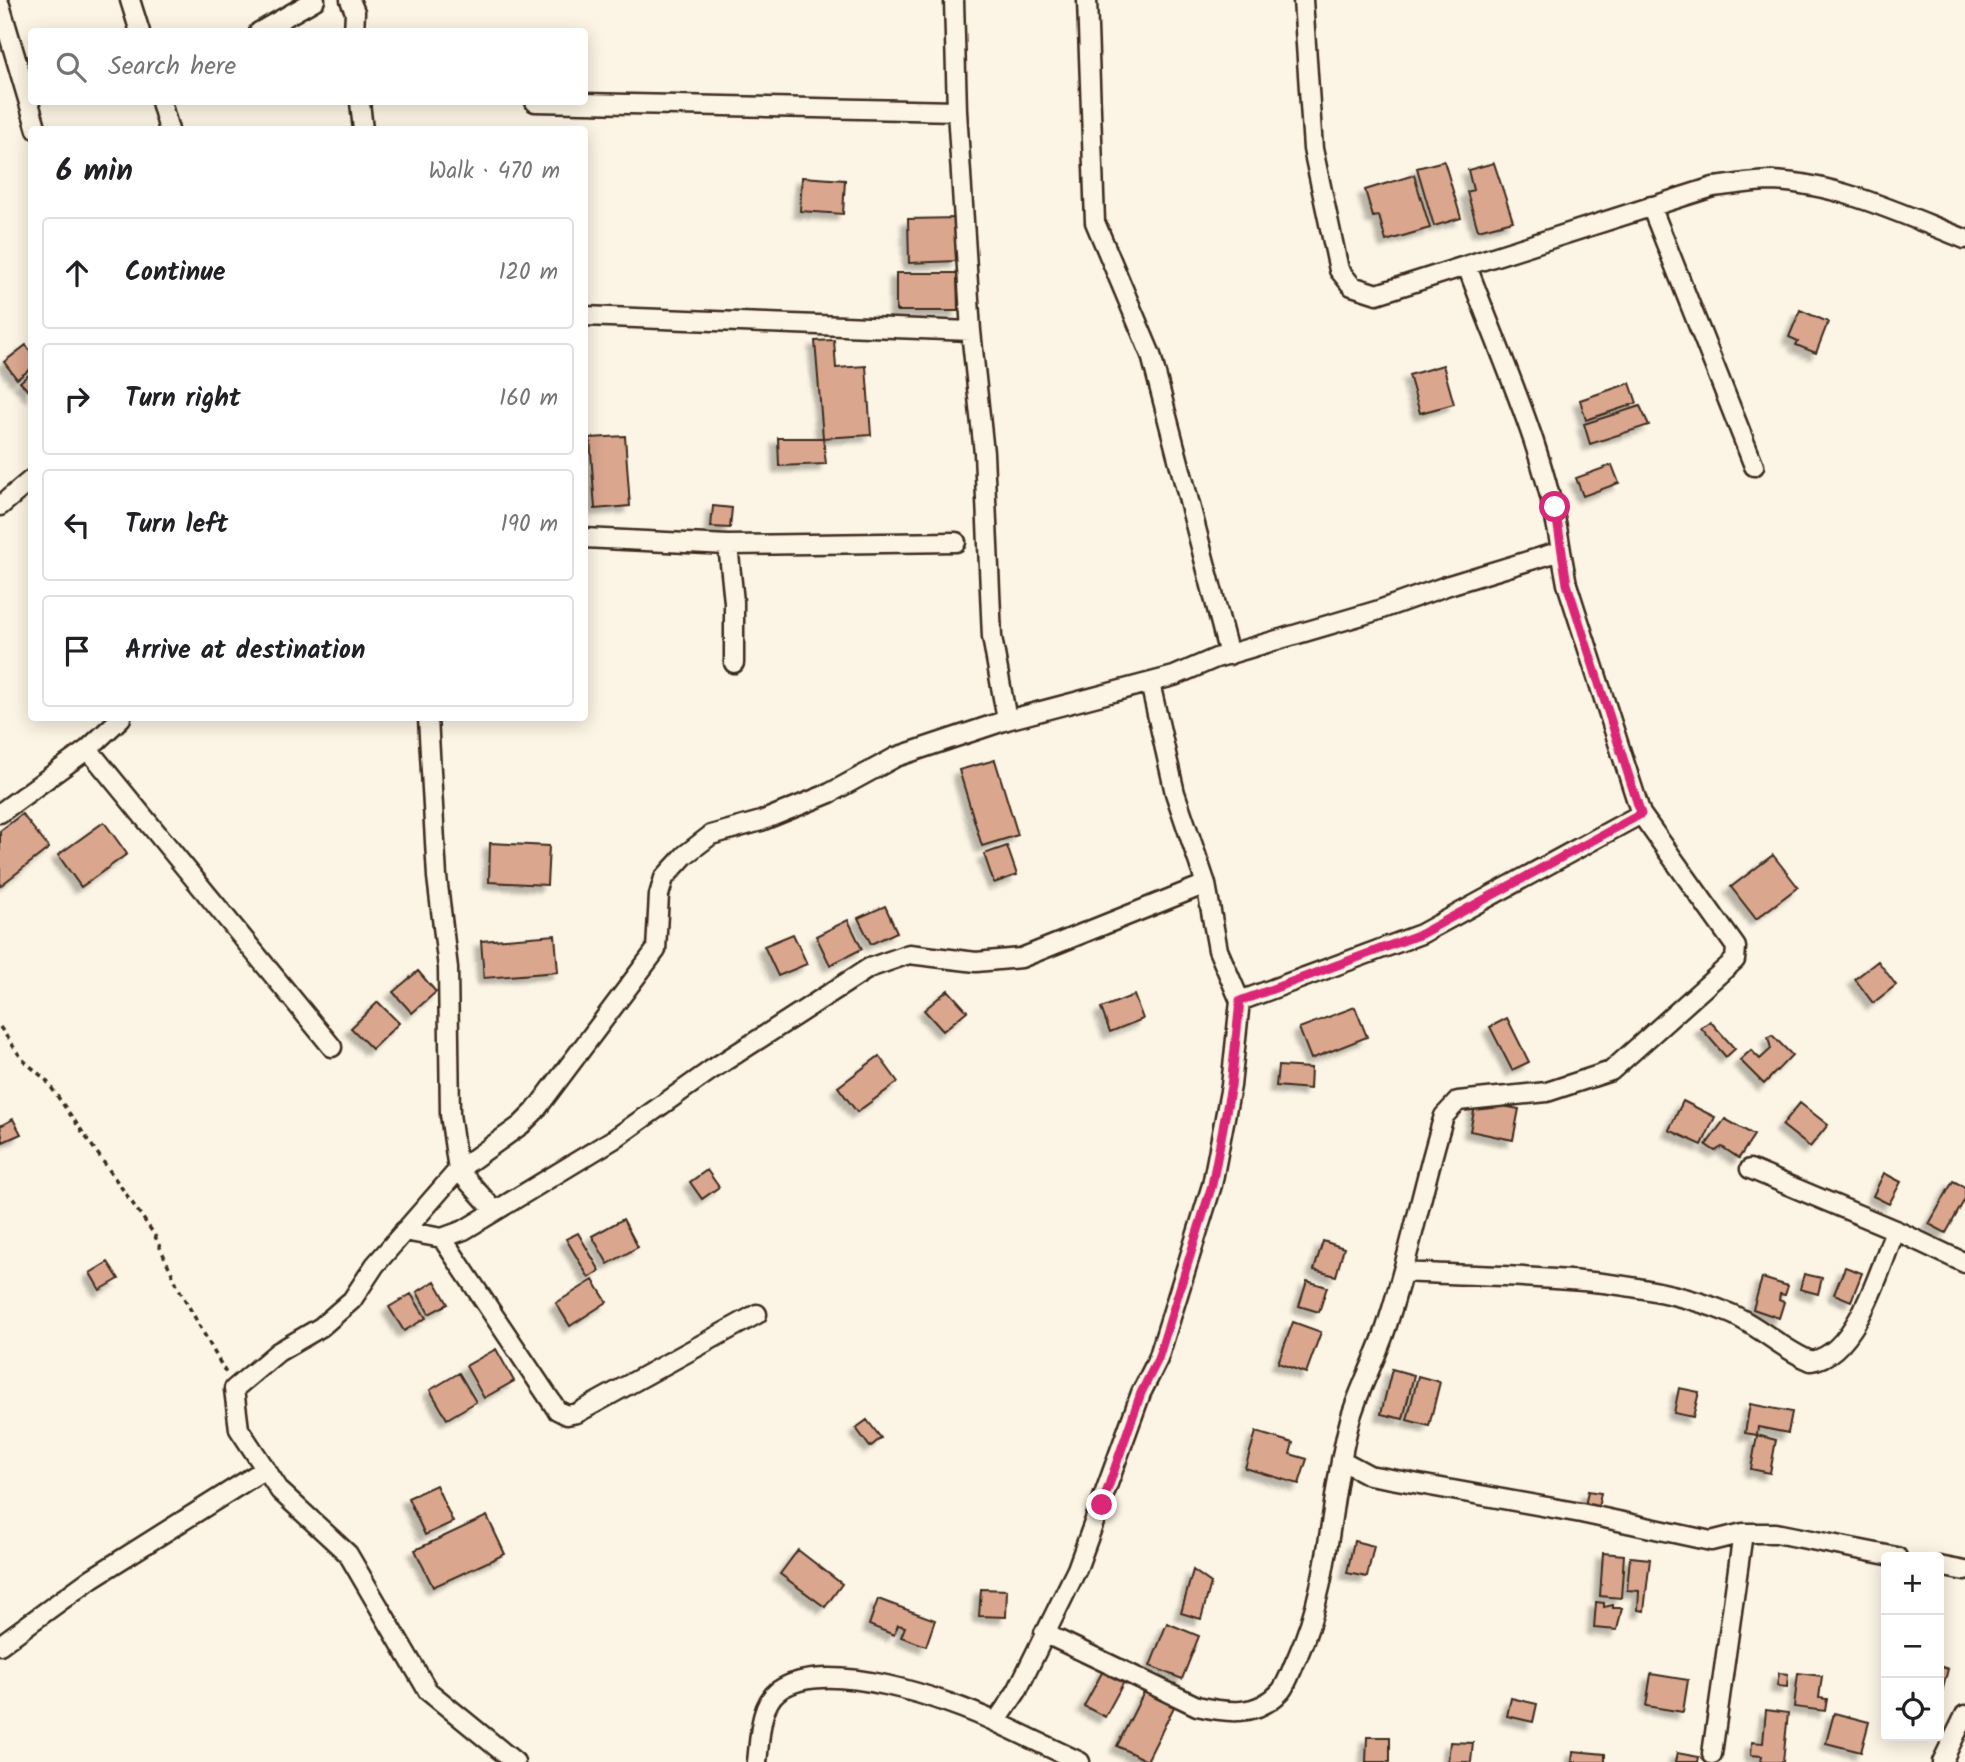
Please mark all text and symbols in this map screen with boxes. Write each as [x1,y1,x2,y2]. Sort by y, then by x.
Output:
search box [28,28,588,105]
text: Search here [108,46,236,88]
icon: search [52,48,90,86]
text: 6 min [56,148,133,196]
text: Walk · 470 m [429,154,560,190]
text: Continue [125,252,226,294]
icon: ahead [58,254,96,292]
text: 120 m [498,255,558,291]
text: Turn right [125,378,241,420]
icon: right [58,380,96,418]
text: 160 m [499,381,558,417]
route start [1539,491,1570,522]
text: Turn left [125,504,228,546]
icon: left [58,506,96,544]
text: 190 m [501,507,558,543]
text: Arrive at destination [125,630,365,672]
icon: arrive [58,632,96,670]
route end [1086,1489,1117,1520]
map controls [1881,1552,1944,1741]
button: + [1881,1552,1944,1615]
button: − [1881,1615,1944,1678]
button: locate [1881,1678,1944,1741]

